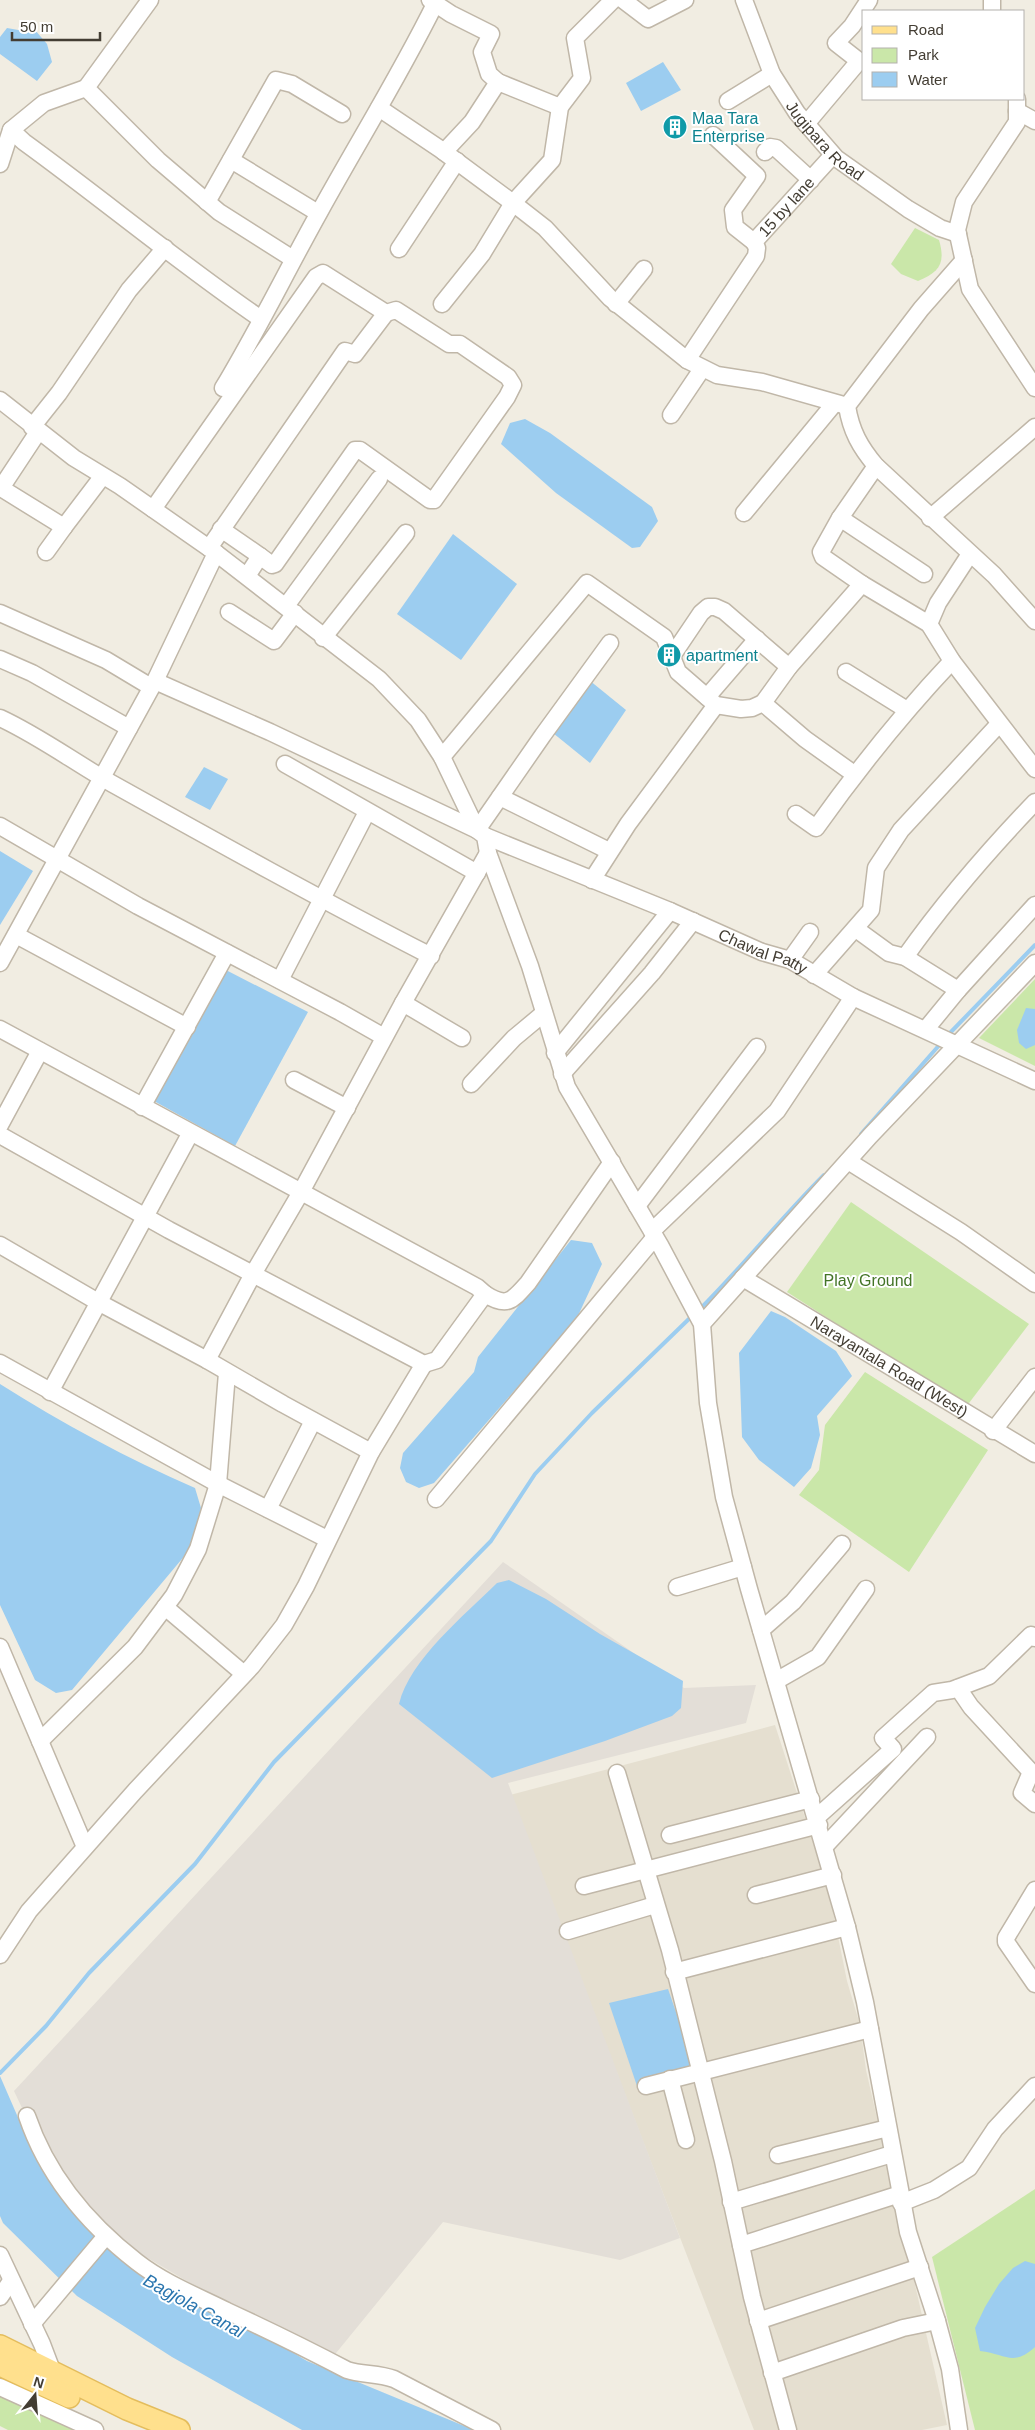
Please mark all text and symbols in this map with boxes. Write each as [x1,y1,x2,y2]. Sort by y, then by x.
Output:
scale bar [12,10,100,42]
legend [862,10,1025,100]
text: 50 m [20,18,53,35]
text: Road [908,21,944,38]
text: Park [908,46,939,63]
text: Water [908,71,947,88]
street label: Jugipara Road [783,98,867,184]
place label: Maa Tara Enterprise [692,110,765,145]
building icon: Maa Tara Enterprise [662,114,688,140]
street label: 15 by lane [755,174,818,240]
building icon: apartment [656,642,682,668]
place label: apartment [686,647,759,664]
street label: Chawal Patty [716,926,810,977]
park label: Play Ground [824,1272,912,1289]
street label: Narayantala Road (West) [808,1313,971,1421]
water label: Bagjola Canal [140,2270,249,2342]
north arrow [10,2370,60,2420]
text: N [32,2373,46,2392]

